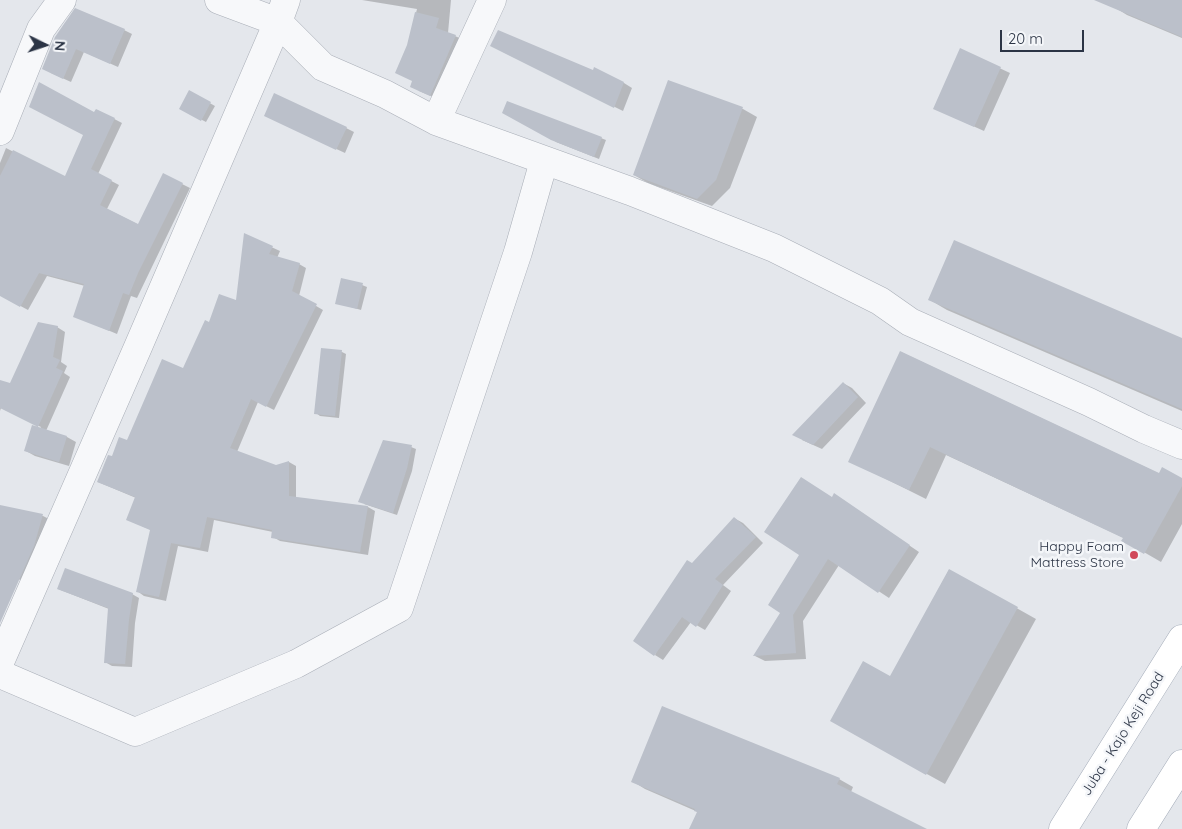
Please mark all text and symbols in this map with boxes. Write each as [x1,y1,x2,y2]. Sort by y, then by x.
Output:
north arrow [20,20,70,70]
scale bar [1002,20,1086,52]
text: 20 m [1008,29,1043,48]
text: N [51,40,69,52]
place label: Happy Foam Mattress Store [1031,539,1124,572]
marker: Happy Foam Mattress Store [1128,549,1140,561]
street label: Juba - Kajo Keji Road [1078,669,1168,799]

